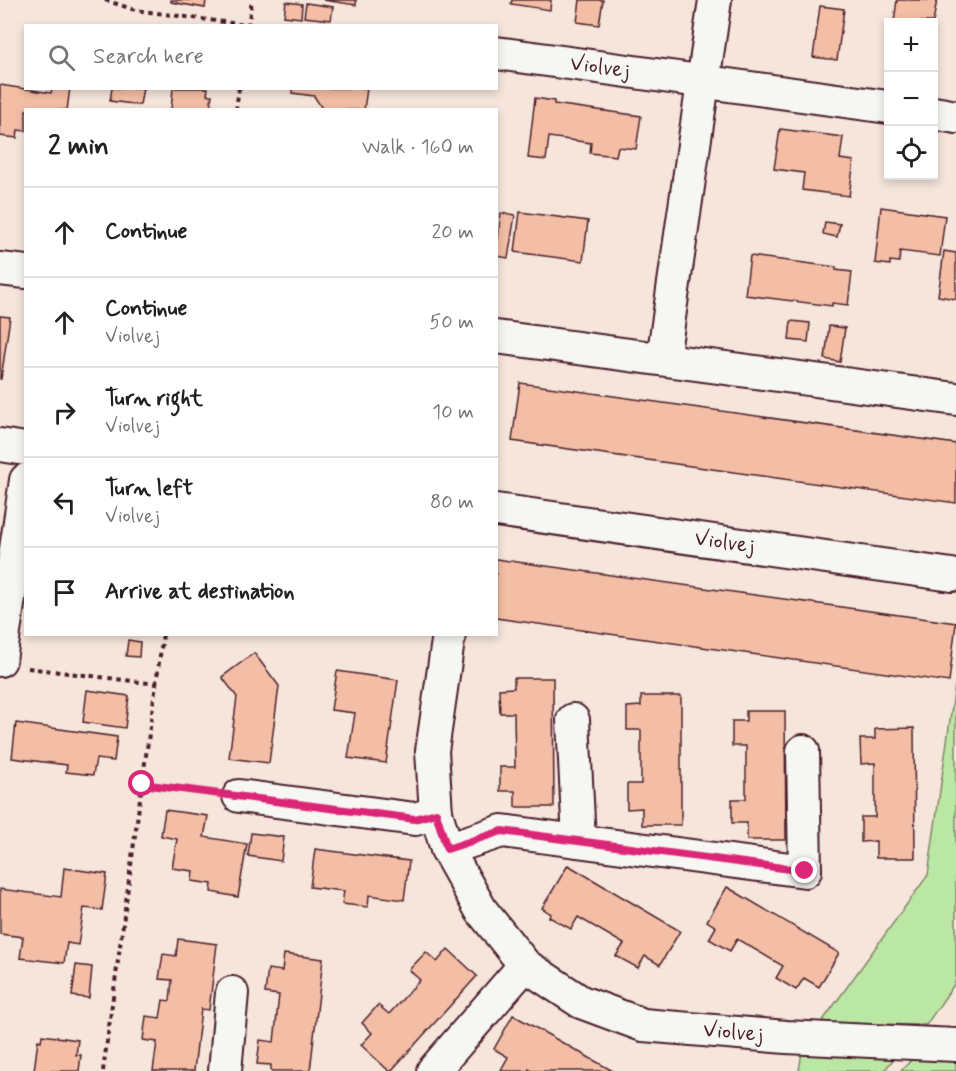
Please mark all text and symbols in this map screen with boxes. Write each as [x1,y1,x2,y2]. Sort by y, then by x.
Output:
map controls [884,18,938,180]
button: + [884,18,938,72]
search box [24,24,498,90]
icon: search [45,41,78,74]
text: Search here [93,43,204,71]
street label: Violvej [568,49,632,85]
button: − [884,72,938,126]
button: locate [884,126,938,180]
text: 2 min [48,130,109,164]
text: Walk · 160 m [362,134,474,161]
icon: ahead [48,216,81,249]
text: Continue [105,218,187,246]
text: 20 m [431,219,474,246]
text: Continue [105,295,187,323]
icon: ahead [48,306,81,339]
text: 50 m [429,309,474,336]
text: Violvej [105,323,160,350]
text: Turn right [105,385,203,413]
icon: right [48,396,81,429]
text: 10 m [432,399,474,426]
text: Violvej [105,413,160,440]
text: Turn left [105,475,193,503]
icon: left [48,486,81,519]
text: 80 m [430,489,474,516]
text: Violvej [105,503,160,530]
street label: Violvej [693,524,757,561]
icon: arrive [48,576,81,609]
text: Arrive at destination [105,578,295,606]
route start [128,770,154,796]
route end [791,857,817,883]
street label: Violvej [702,1016,765,1049]

